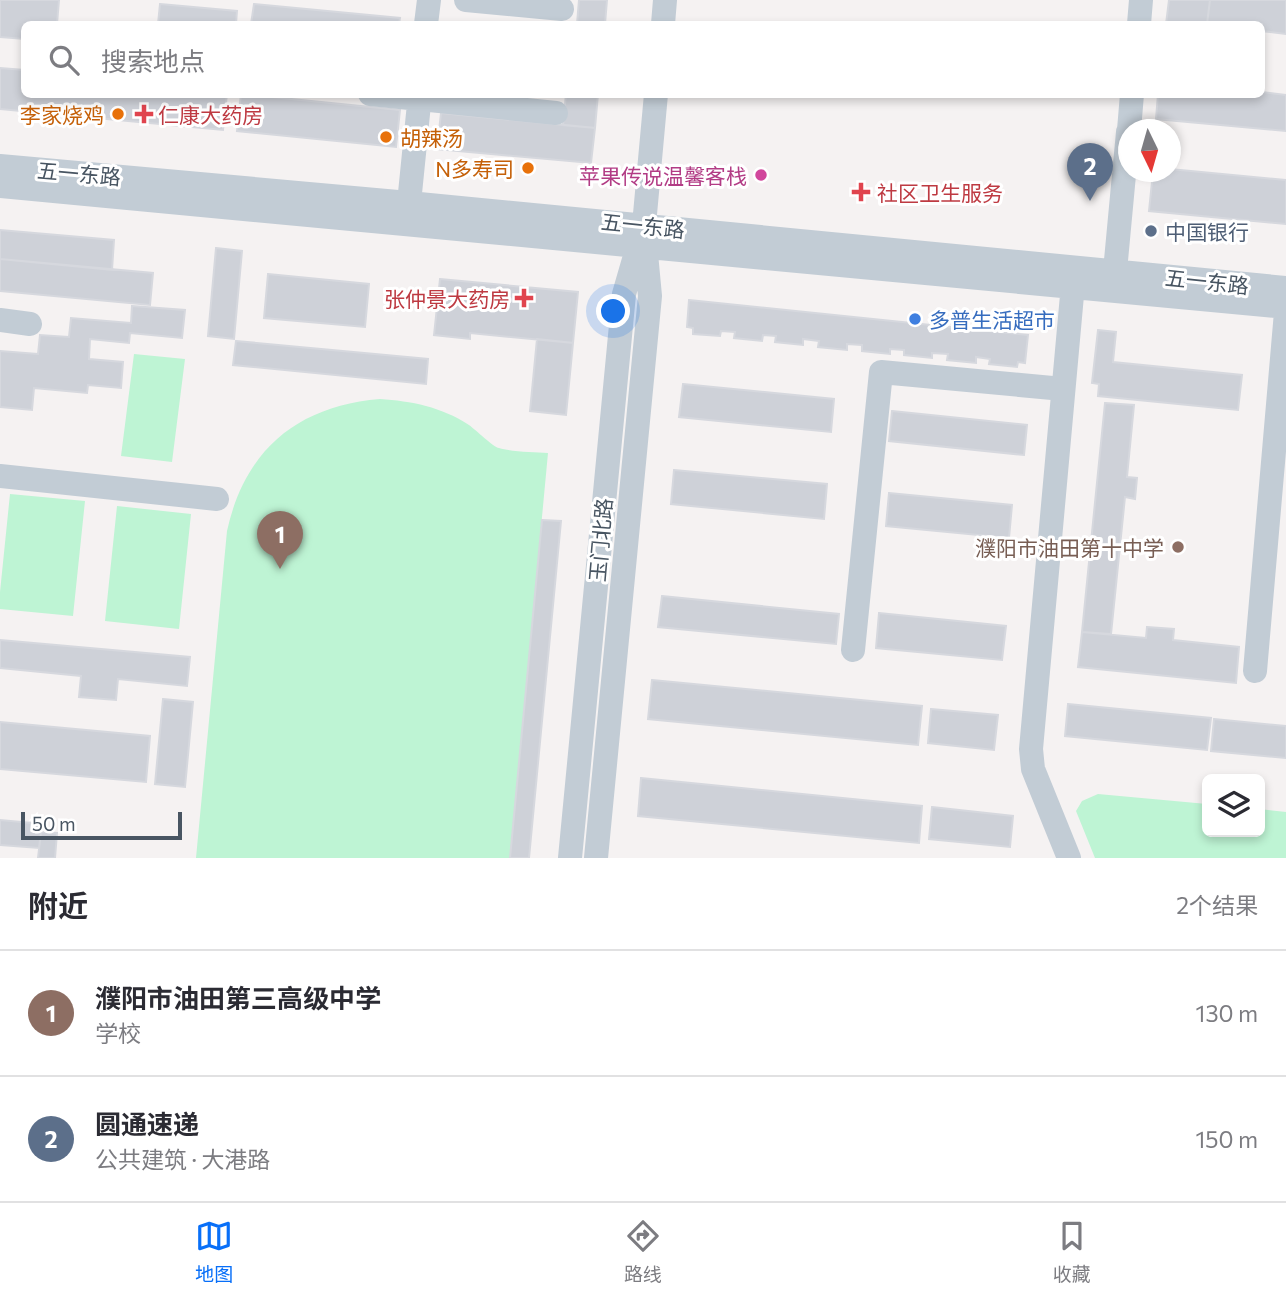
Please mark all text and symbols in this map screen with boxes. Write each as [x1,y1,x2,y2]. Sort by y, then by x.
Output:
search box [21,21,1265,98]
icon: search [45,41,83,79]
text: 搜索地点 [101,45,205,76]
place label: 李家烧鸡 [20,102,104,127]
place label: 仁康大药房 [158,102,263,127]
marker: 李家烧鸡 [110,106,126,122]
marker: 仁康大药房 [136,106,152,122]
north arrow [1118,119,1181,182]
place label: 胡辣汤 [400,125,463,150]
marker: 胡辣汤 [378,129,394,145]
pin: 2 [1067,143,1113,201]
place label: N多寿司 [435,156,514,181]
street label: 五一东路 [36,157,122,189]
marker: N多寿司 [520,160,536,176]
place label: 苹果传说温馨客栈 [579,163,747,188]
marker: 苹果传说温馨客栈 [753,167,769,183]
place label: 社区卫生服务 [877,180,1003,205]
marker: 社区卫生服务 [851,182,871,202]
street label: 五一东路 [600,208,686,242]
place label: 中国银行 [1165,219,1249,244]
marker: 中国银行 [1143,223,1159,239]
street label: 五一东路 [1164,264,1250,298]
place label: 张仲景大药房 [384,286,510,311]
marker: 张仲景大药房 [516,290,532,306]
your location [596,294,630,328]
place label: 多普生活超市 [929,307,1055,332]
marker: 多普生活超市 [907,311,923,327]
street label: 玉门北路 [584,497,616,583]
pin: 1 [257,511,303,569]
place label: 濮阳市油田第十中学 [975,535,1164,560]
marker: 濮阳市油田第十中学 [1170,539,1186,555]
map controls [1202,774,1265,837]
button: layers [1202,774,1265,837]
scale bar [21,809,182,841]
text: 50 m [32,812,76,835]
text: 附近 [28,886,88,923]
text: 2个结果 [1176,891,1258,919]
text: 濮阳市油田第三高级中学 [95,982,381,1013]
text: 1 [46,999,56,1027]
text: 130 m [1196,999,1258,1027]
text: 学校 [95,1019,141,1047]
text: 圆通速递 [95,1108,199,1139]
text: 2 [44,1125,58,1153]
text: 150 m [1195,1125,1258,1153]
text: 公共建筑 · 大港路 [95,1145,270,1173]
tab: 地图 [195,1217,233,1286]
tab: 路线 [624,1217,662,1286]
tab: 收藏 [1053,1217,1091,1286]

